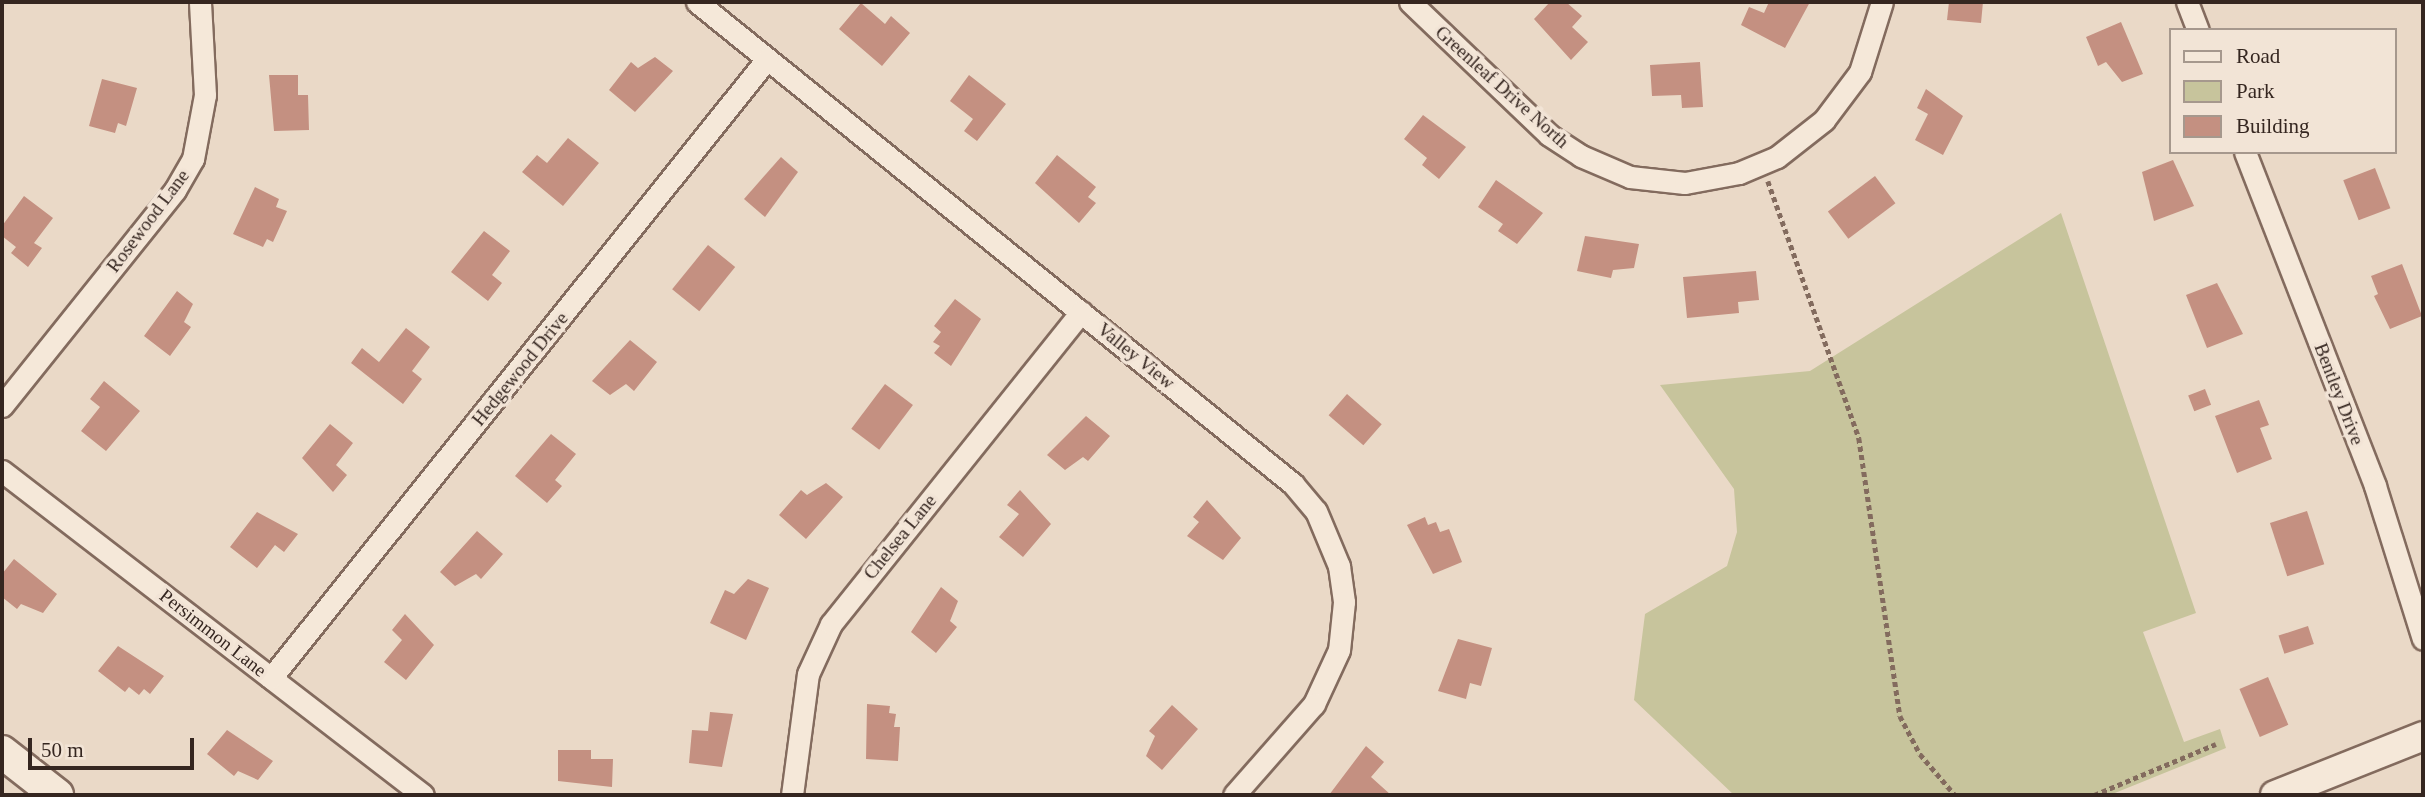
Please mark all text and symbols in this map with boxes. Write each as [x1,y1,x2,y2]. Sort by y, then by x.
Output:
street label: Greenleaf Drive North [1430,21,1574,153]
legend [2170,28,2397,154]
text: Road [2236,44,2280,68]
text: Park [2236,79,2275,103]
text: Building [2236,114,2310,138]
street label: Rosewood Lane [102,165,194,277]
street label: Hedgewood Drive [467,307,573,431]
street label: Valley View [1093,318,1179,394]
street label: Bentley Drive [2309,340,2369,448]
street label: Chelsea Lane [859,490,941,584]
street label: Persimmon Lane [155,584,271,682]
scale bar [32,724,198,768]
text: 50 m [41,738,84,762]

